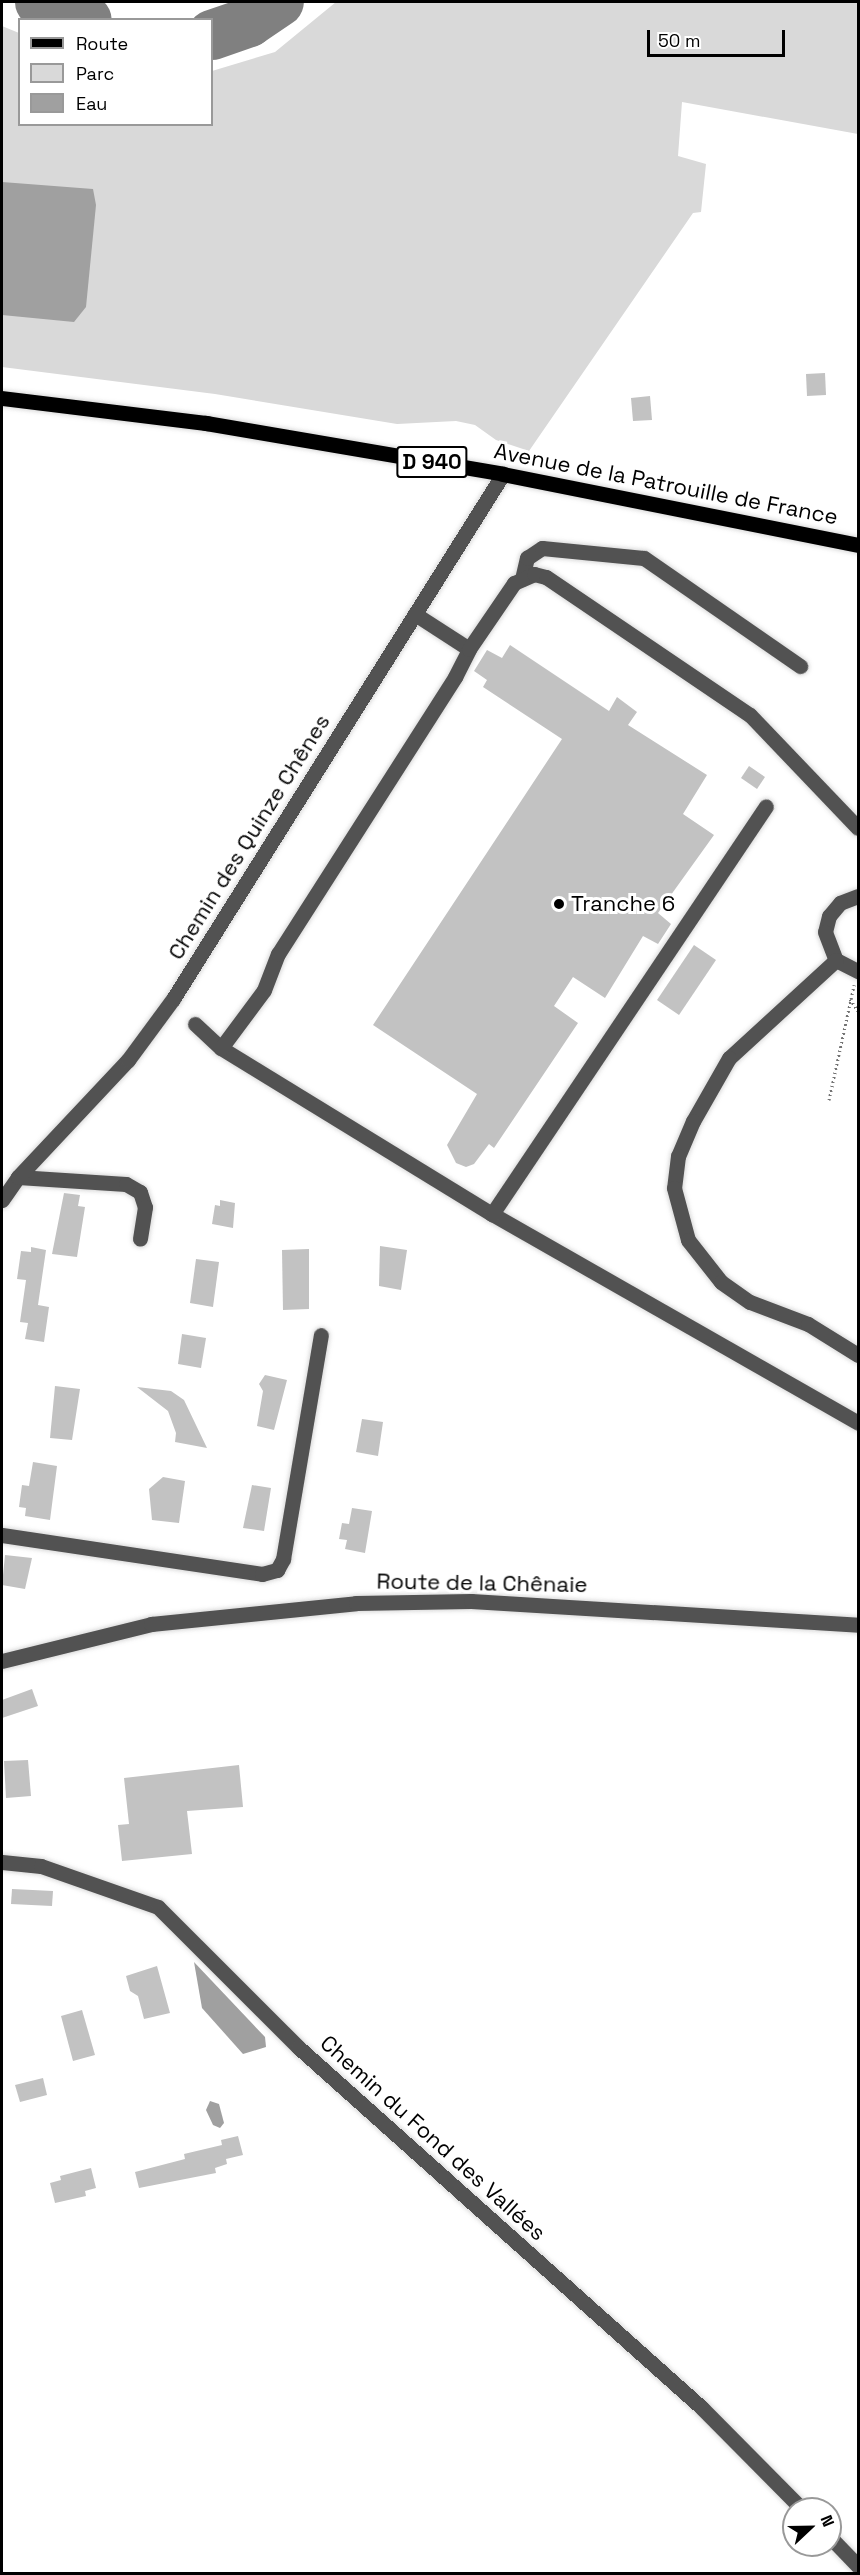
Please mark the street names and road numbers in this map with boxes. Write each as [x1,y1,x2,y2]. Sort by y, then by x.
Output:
street label: Avenue de la Patrouille de France [492,438,840,530]
road number: D 940 [396,444,468,480]
street label: Chemin des Quinze Chênes [163,710,335,964]
street label: Route de la Chênaie [376,1568,588,1598]
street label: Chemin du Fond des Vallées [315,2030,551,2246]

